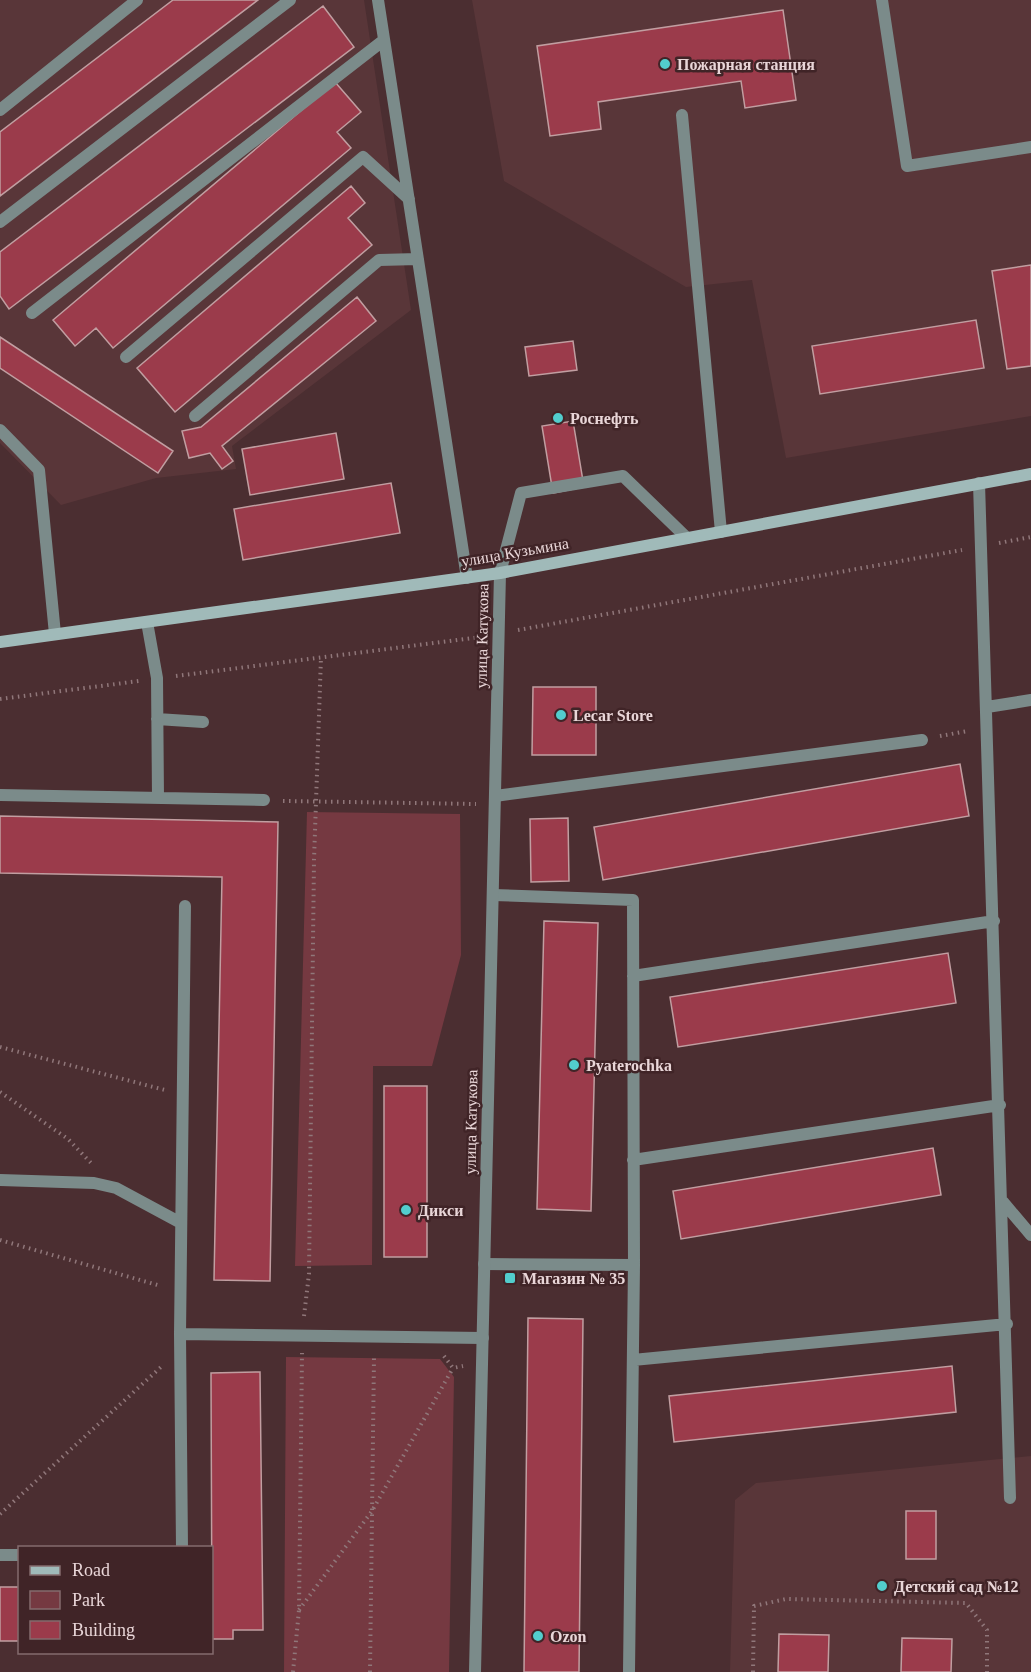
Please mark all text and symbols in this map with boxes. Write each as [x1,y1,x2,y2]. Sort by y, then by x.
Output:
place label: Пожарная станция [677,56,815,74]
marker: Пожарная станция [658,57,672,71]
place label: Роснефть [570,410,639,428]
marker: Роснефть [551,411,565,425]
street label: улица Кузьмина [460,534,570,571]
street label: улица Катукова [473,583,492,689]
place label: Lecar Store [573,707,653,724]
marker: Lecar Store [554,708,568,722]
place label: Pyaterochka [586,1057,672,1075]
marker: Pyaterochka [567,1058,581,1072]
street label: улица Катукова [462,1069,481,1175]
place label: Дикси [418,1202,463,1220]
marker: Дикси [399,1203,413,1217]
place label: Магазин № 35 [522,1270,625,1287]
marker: Магазин № 35 [503,1271,517,1285]
legend [18,1546,213,1654]
text: Road [72,1560,110,1580]
place label: Детский сад №12 [894,1578,1019,1596]
marker: Детский сад №12 [875,1579,889,1593]
text: Park [72,1590,105,1610]
text: Building [72,1620,135,1640]
place label: Ozon [550,1628,587,1645]
marker: Ozon [531,1629,545,1643]

